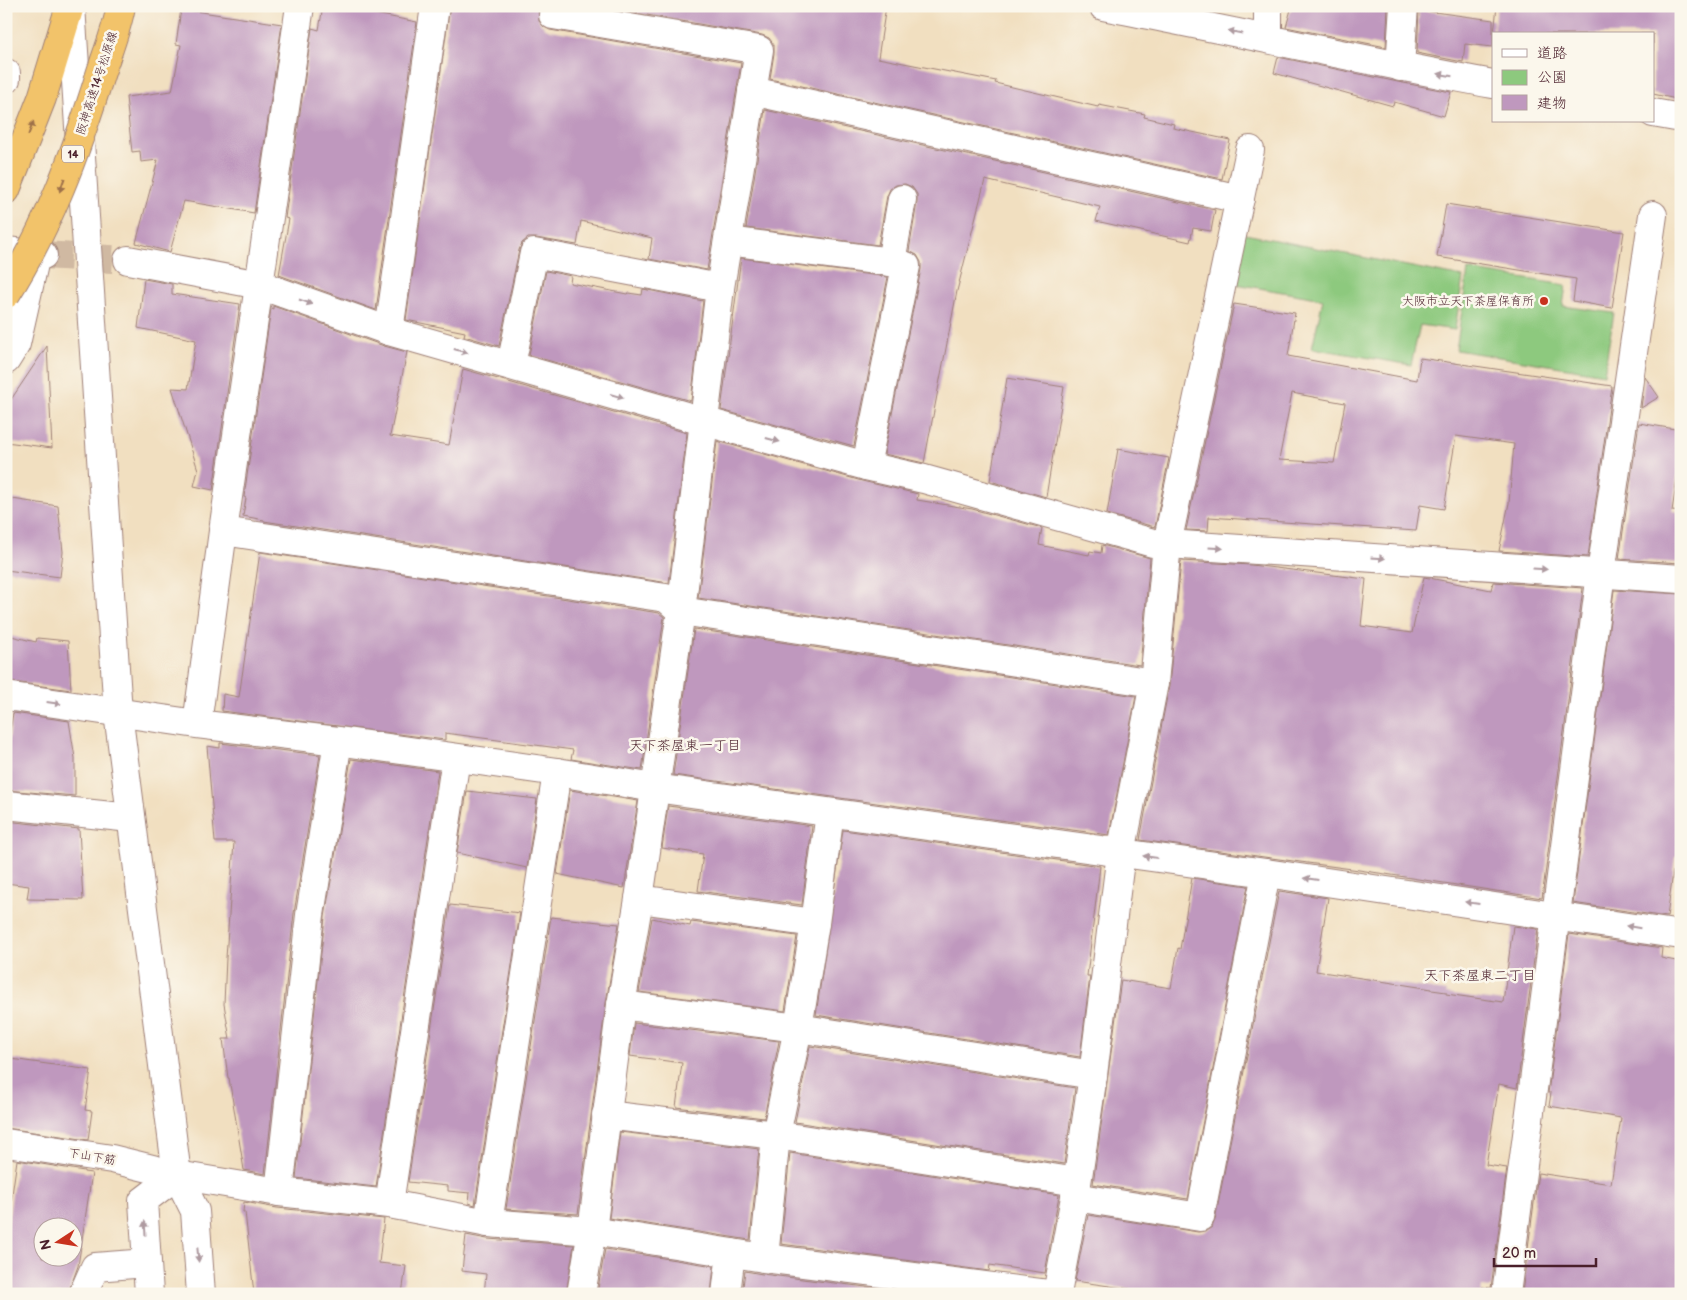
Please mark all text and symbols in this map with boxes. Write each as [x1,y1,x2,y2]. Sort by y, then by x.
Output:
one-way arrow [1226,27,1242,35]
street label: 阪神高速14号松原線 [73,29,121,137]
legend [1492,32,1654,122]
text: 道路 [1537,44,1567,63]
text: 公園 [1537,68,1567,87]
one-way arrow [1437,71,1453,79]
text: 建物 [1537,94,1567,113]
one-way arrow [27,120,35,135]
road number: 14 [62,146,84,162]
one-way arrow [58,178,65,193]
place label: 大阪市立天下茶屋保育所 [1402,294,1534,309]
marker: 大阪市立天下茶屋保育所 [1538,295,1550,307]
one-way arrow [299,298,314,306]
one-way arrow [453,347,468,355]
one-way arrow [609,392,624,400]
one-way arrow [765,436,781,444]
one-way arrow [1208,544,1224,552]
one-way arrow [1370,555,1386,563]
one-way arrow [1532,566,1548,574]
one-way arrow [47,699,63,707]
district label: 天下茶屋東一丁目 [629,737,741,754]
one-way arrow [1142,853,1158,861]
one-way arrow [1303,875,1319,883]
one-way arrow [1464,899,1480,907]
one-way arrow [1624,923,1640,931]
district label: 天下茶屋東二丁目 [1424,967,1536,984]
street label: 下山下筋 [67,1145,117,1169]
north arrow [32,1218,82,1268]
one-way arrow [140,1219,148,1235]
scale bar [1494,1235,1597,1267]
text: N [36,1238,55,1252]
text: 20 m [1502,1244,1536,1263]
one-way arrow [194,1247,202,1263]

